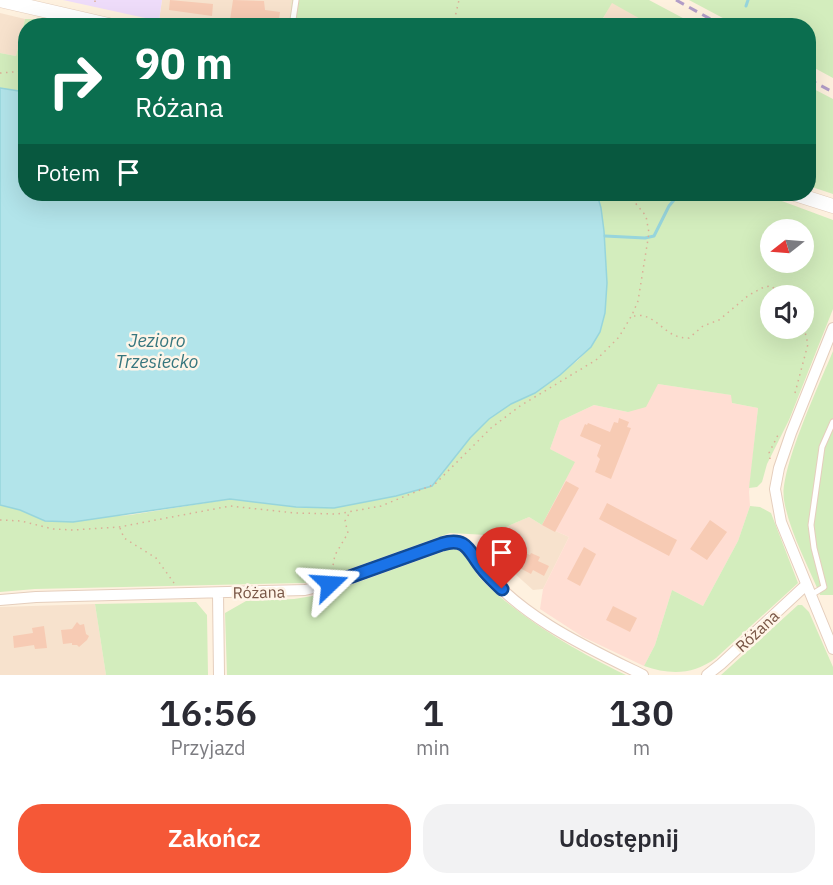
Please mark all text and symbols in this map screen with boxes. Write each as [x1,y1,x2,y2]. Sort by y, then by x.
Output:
text: 90 m [135,36,233,91]
icon: right [36,42,114,120]
text: Różana [135,89,224,124]
icon: arrive [112,156,145,189]
text: Potem [36,158,100,187]
north arrow [760,219,814,273]
map controls [760,219,814,339]
button: sound [760,285,814,339]
water label: Jezioro Trzesiecko [116,329,199,373]
pin [476,527,527,589]
icon: arrive [485,536,518,569]
position arrow [298,552,362,616]
street label: Różana [233,582,286,602]
street label: Różana [731,605,783,656]
text: 16:56 [159,689,257,736]
text: 1 [422,689,444,736]
text: 130 [609,689,674,736]
text: Przyjazd [171,734,246,761]
text: min [416,734,450,761]
text: m [633,734,650,761]
button: Zakończ [18,804,411,873]
button: Udostępnij [423,804,815,873]

